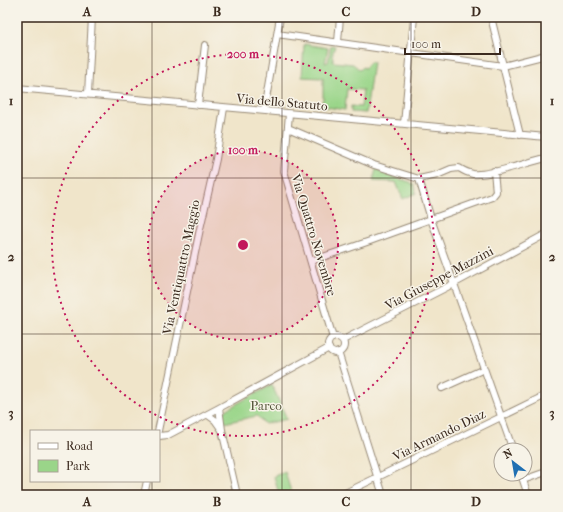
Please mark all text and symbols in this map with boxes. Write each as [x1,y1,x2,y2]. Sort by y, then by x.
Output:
text: A [82,4,92,19]
text: B [213,4,222,19]
text: C [342,4,351,19]
text: D [471,4,481,19]
scale bar [405,30,500,56]
text: 100 m [411,37,441,51]
text: 200 m [227,47,260,61]
street label: Via dello Statuto [235,90,329,113]
text: 1 [9,93,14,108]
text: 1 [550,93,555,108]
text: 100 m [228,143,259,157]
street label: Via Quattro Novembre [288,171,340,298]
street label: Via Ventiquattro Maggio [159,198,203,337]
centre of rings [236,238,250,252]
street label: Via Giuseppe Mazzini [381,243,496,313]
text: 2 [8,249,15,264]
text: 2 [549,249,556,264]
park label: Parco [250,398,282,413]
text: 3 [8,405,14,421]
text: 3 [549,405,555,421]
street label: Via Armando Diaz [389,406,488,464]
legend [30,430,160,482]
text: Road [66,439,93,453]
north arrow [493,442,533,482]
text: N [501,446,516,462]
text: Park [66,459,91,473]
text: A [82,494,92,509]
text: B [213,494,222,509]
text: C [342,494,351,509]
text: D [471,494,481,509]

